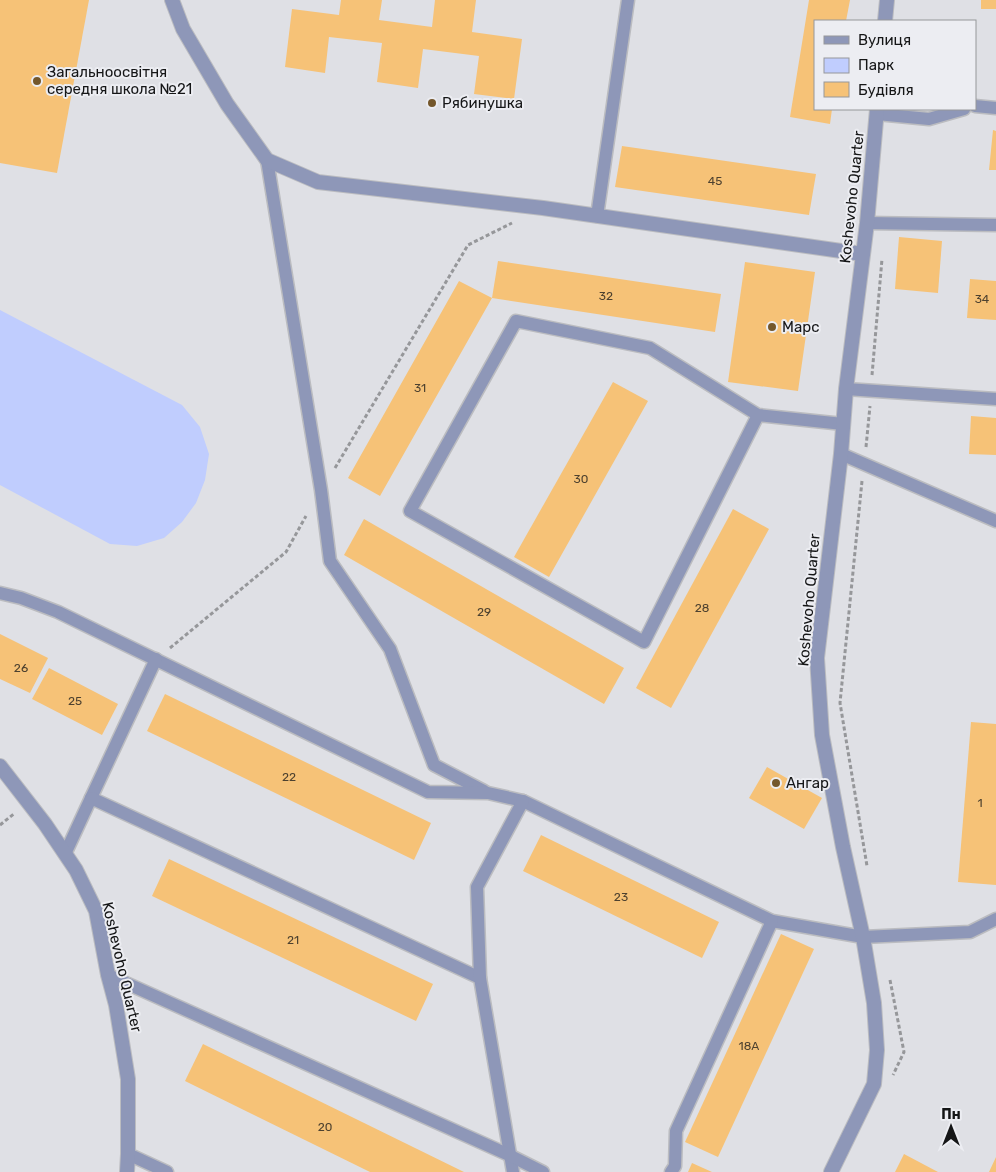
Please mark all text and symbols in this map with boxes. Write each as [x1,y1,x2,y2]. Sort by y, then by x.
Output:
legend [814,20,976,110]
text: Вулиця [858,31,911,49]
text: Парк [858,56,894,74]
place label: Загальноосвітня середня школа №21 [47,63,192,98]
marker: Загальноосвітня середня школа №21 [31,75,43,87]
text: Будівля [858,81,914,99]
place label: Рябинушка [442,94,523,112]
marker: Рябинушка [426,97,438,109]
street label: Koshevoho Quarter [836,129,868,264]
house number: 45 [708,174,722,188]
house number: 32 [599,289,613,303]
house number: 34 [975,292,990,306]
place label: Марс [782,318,819,336]
marker: Марс [766,321,778,333]
house number: 31 [414,381,426,395]
house number: 30 [574,472,588,486]
street label: Koshevoho Quarter [794,533,824,667]
house number: 28 [695,601,709,615]
house number: 29 [477,605,491,619]
house number: 26 [14,661,28,675]
house number: 25 [68,694,82,708]
house number: 22 [282,770,296,784]
place label: Ангар [786,774,829,792]
marker: Ангар [770,777,782,789]
house number: 1 [977,796,983,810]
house number: 23 [614,890,628,904]
street label: Koshevoho Quarter [98,900,146,1034]
house number: 21 [287,933,299,947]
house number: 18А [739,1039,759,1053]
north arrow [926,1102,976,1152]
text: Пн [941,1106,961,1123]
house number: 20 [318,1120,332,1134]

